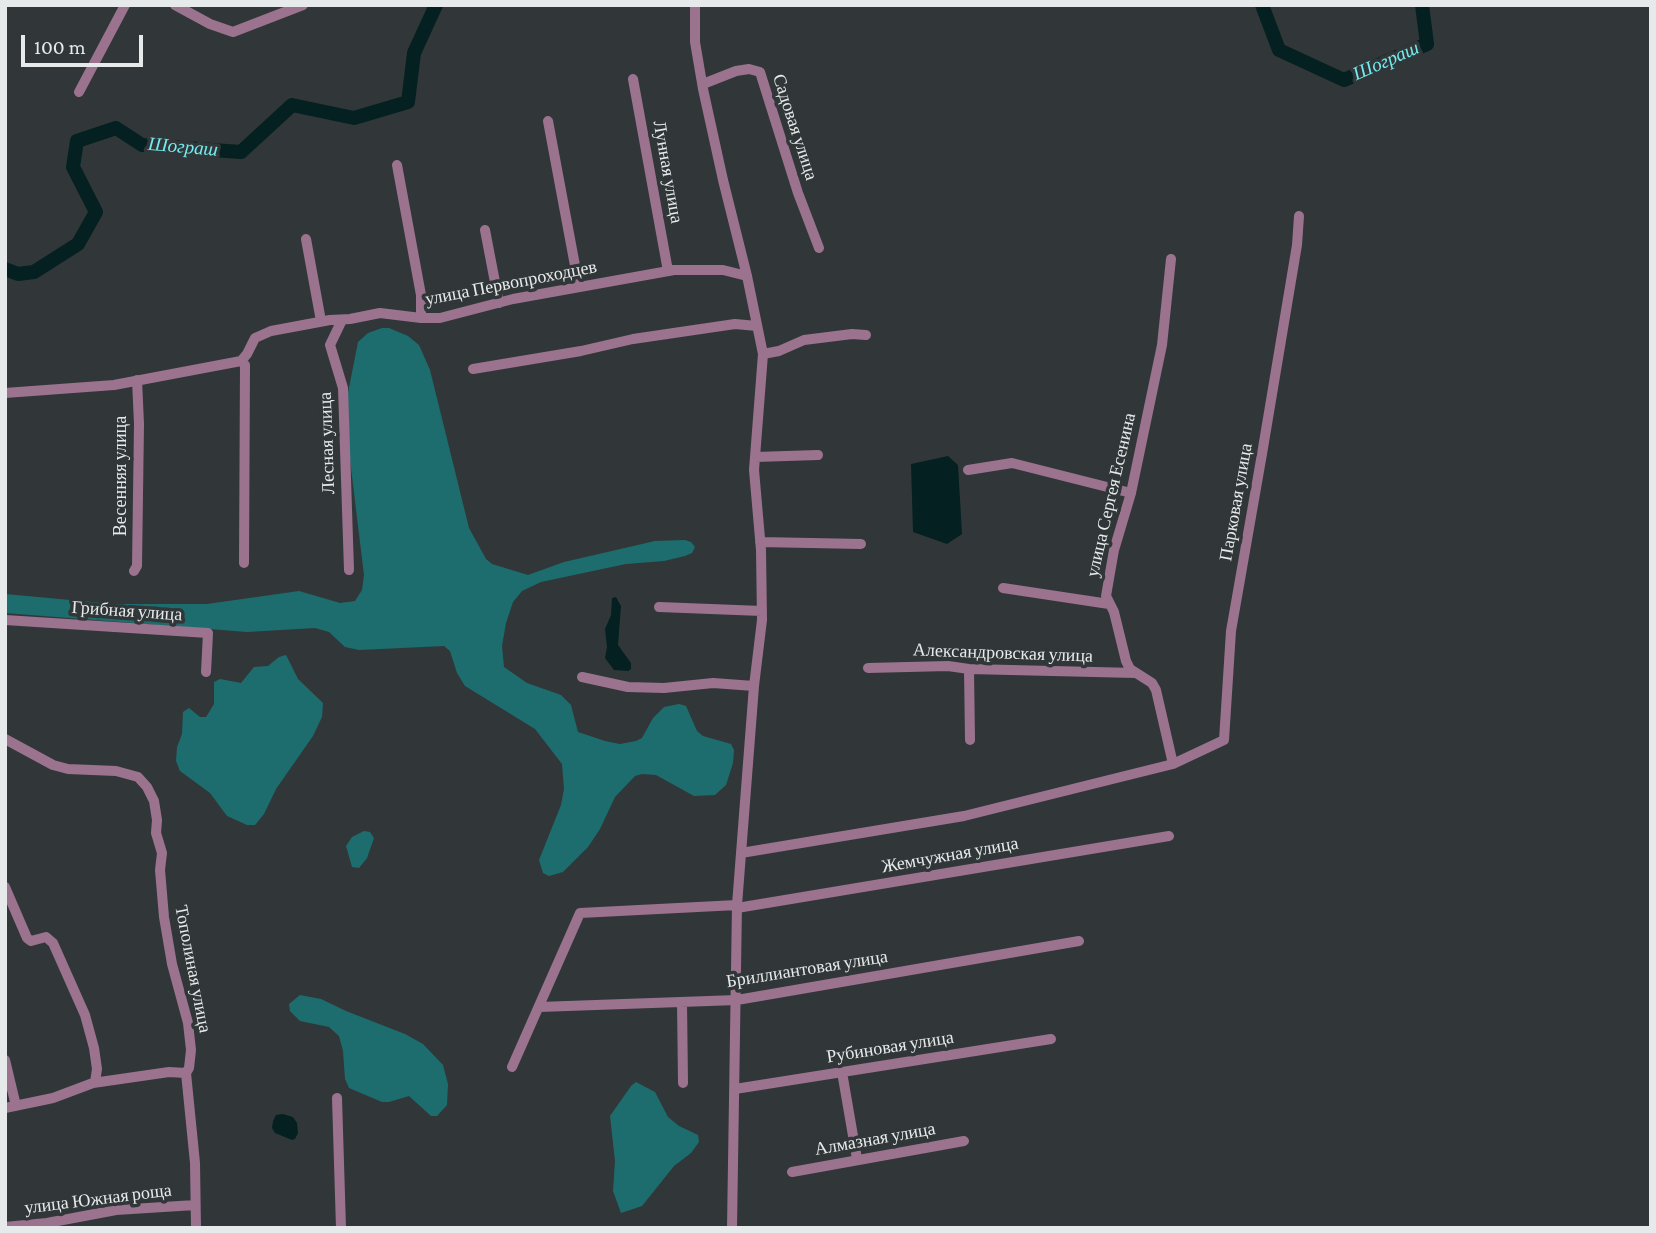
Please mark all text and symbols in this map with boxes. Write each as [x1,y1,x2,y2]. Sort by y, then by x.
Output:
scale bar [24,21,147,65]
text: 100 m [34,35,86,59]
water label: Шограш [1349,36,1423,86]
street label: Садовая улица [768,71,822,183]
street label: Лунная улица [648,119,688,225]
water label: Шограш [147,133,219,161]
street label: улица Первопроходцев [423,256,599,310]
street label: Лесная улица [314,392,340,494]
street label: улица Сергея Есенина [1082,411,1140,579]
street label: Весенняя улица [109,416,131,536]
street label: Парковая улица [1215,441,1257,563]
street label: Грибная улица [71,596,183,626]
street label: Александровская улица [913,639,1093,667]
street label: Жемчужная улица [880,832,1020,878]
street label: Тополиная улица [170,903,216,1035]
street label: Бриллиантовая улица [725,946,889,992]
street label: Рубиновая улица [825,1026,955,1068]
street label: Алмазная улица [813,1118,937,1160]
street label: улица Южная роща [23,1179,173,1219]

